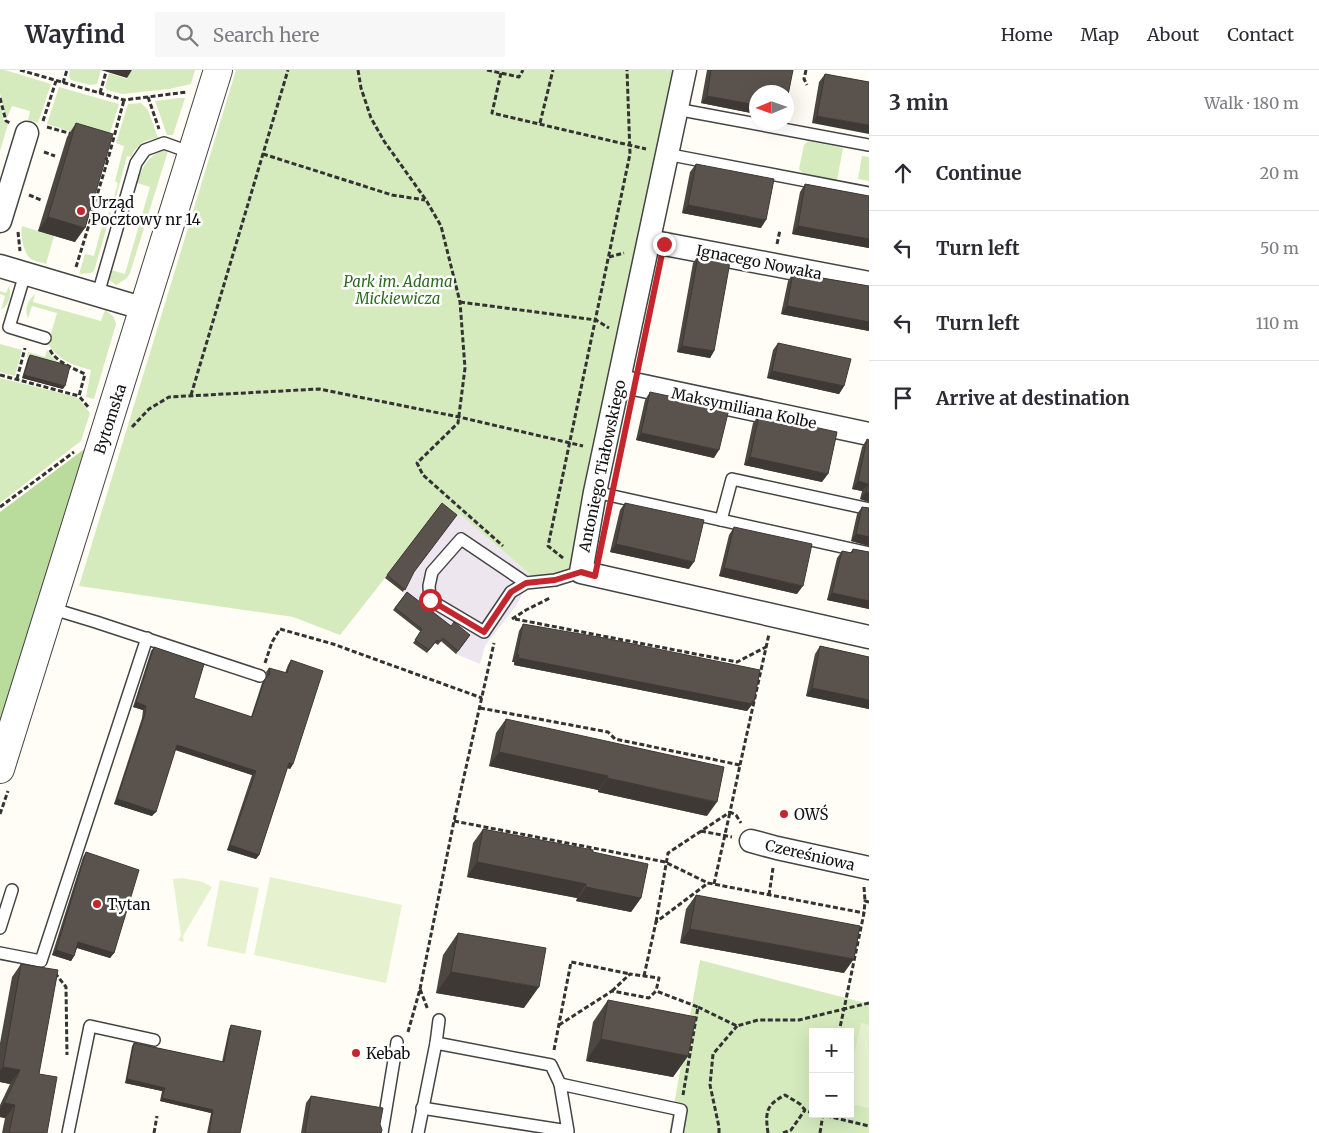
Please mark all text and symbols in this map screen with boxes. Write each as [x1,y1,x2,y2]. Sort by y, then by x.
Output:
search box [155,12,505,57]
text: Wayfind [25,19,125,50]
icon: search [173,21,201,49]
text: Search here [213,23,319,47]
text: Home [1001,23,1053,46]
text: Map [1081,23,1119,46]
text: About [1147,23,1199,46]
text: Contact [1227,23,1294,46]
north arrow [749,85,794,130]
text: 3 min [889,89,948,116]
text: Walk · 180 m [1204,93,1299,113]
icon: ahead [889,159,917,187]
text: Continue [936,161,1022,185]
text: 20 m [1260,163,1299,183]
place label: Urząd Pocztowy nr 14 [91,193,201,229]
marker: Urząd Pocztowy nr 14 [75,205,87,217]
route end [653,233,676,256]
icon: left [889,234,917,262]
text: Turn left [936,236,1020,260]
text: 50 m [1260,238,1299,258]
street label: Ignacego Nowaka [695,241,823,283]
park label: Park im. Adama Mickiewicza [343,272,453,308]
icon: left [889,309,917,337]
text: Turn left [936,311,1020,335]
text: 110 m [1256,313,1299,333]
street label: Antoniego Tiałowskiego [574,378,630,555]
street label: Bytomska [90,382,130,456]
street label: Maksymiliana Kolbe [670,383,819,433]
icon: arrive [889,384,917,412]
text: Arrive at destination [936,386,1130,410]
route start [419,589,442,612]
place label: OWŚ [794,804,829,824]
marker: OWŚ [778,808,790,820]
street label: Czereśniowa [763,835,857,875]
place label: Tytan [107,895,150,914]
marker: Tytan [91,898,103,910]
map controls [809,1028,854,1118]
button: + [809,1028,854,1073]
place label: Kebab [366,1044,410,1063]
marker: Kebab [350,1047,362,1059]
button: − [809,1073,854,1118]

